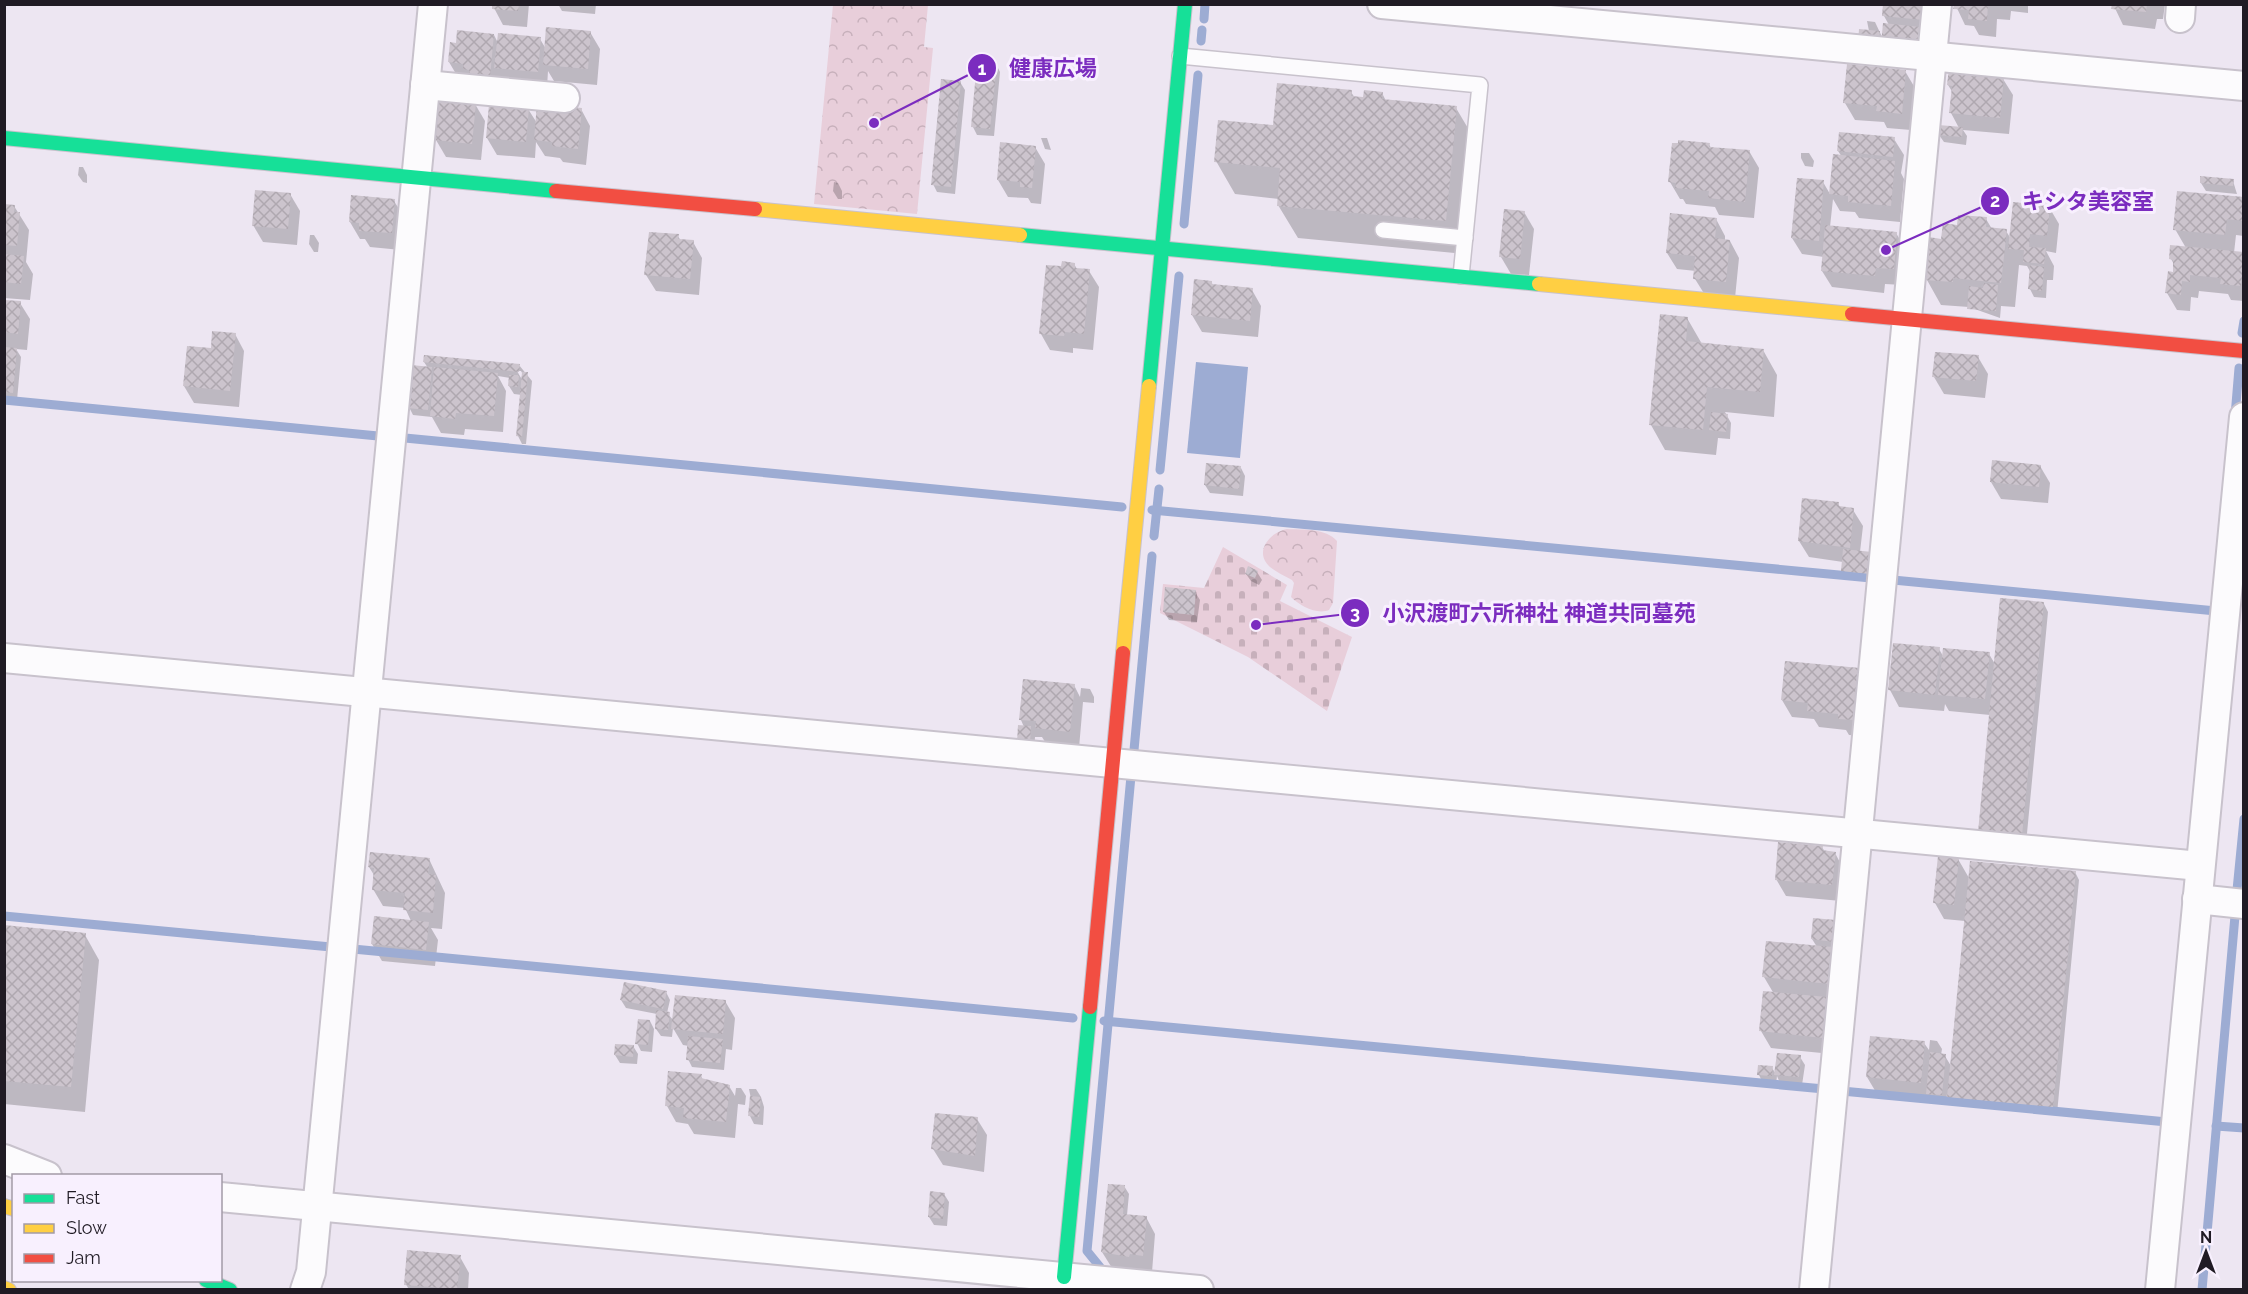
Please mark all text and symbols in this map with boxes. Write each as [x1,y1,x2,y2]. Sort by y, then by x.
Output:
callout: 健康広場 [967,48,1109,88]
text: 健康広場 [1009,55,1097,81]
text: 1 [978,58,987,79]
callout: キシタ美容室 [1980,181,2166,221]
text: キシタ美容室 [2022,188,2154,214]
text: 2 [1990,190,2000,211]
callout: 小沢渡町六所神社 神道共同墓苑 [1340,593,1708,633]
text: 小沢渡町六所神社 神道共同墓苑 [1382,600,1696,626]
text: 3 [1350,602,1360,623]
legend [12,1174,222,1282]
text: Fast [66,1187,100,1208]
text: Slow [66,1217,107,1238]
north arrow [2176,1222,2236,1282]
text: N [2200,1228,2212,1247]
text: Jam [66,1247,101,1268]

